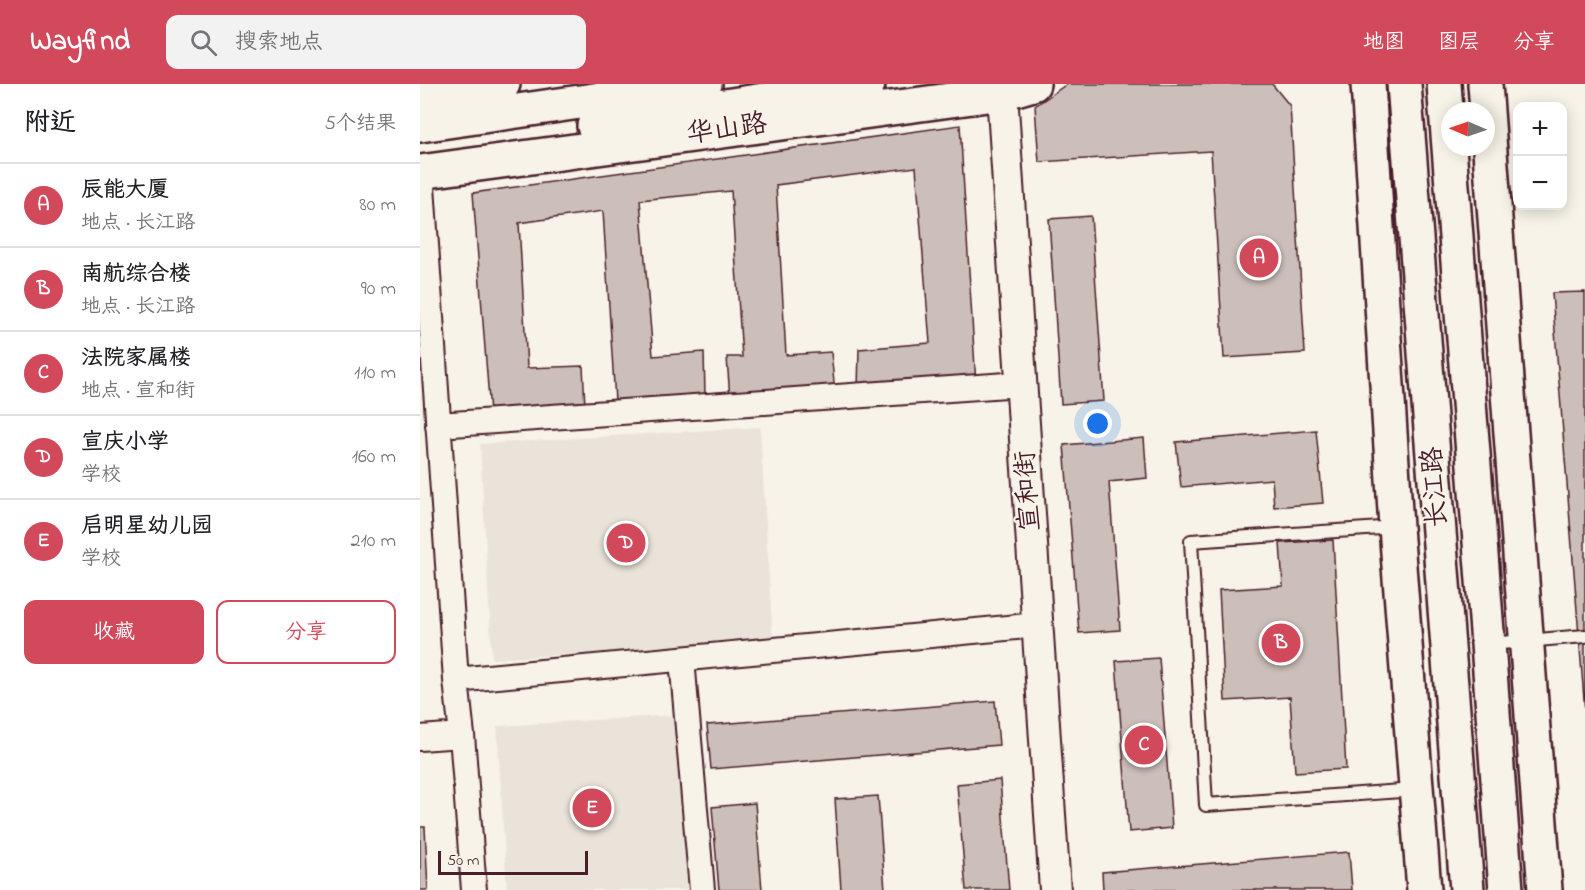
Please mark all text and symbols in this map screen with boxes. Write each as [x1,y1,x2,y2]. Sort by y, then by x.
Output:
search box [166,15,586,69]
text: Wayfind [30,22,130,63]
icon: search [187,26,220,59]
text: 搜索地点 [235,27,323,59]
text: 地图 [1363,28,1405,58]
text: 图层 [1438,28,1480,58]
text: 分享 [1513,28,1555,58]
north arrow [1441,102,1495,156]
map controls [1513,102,1567,210]
button: + [1513,102,1567,156]
text: 附近 [24,105,76,143]
street label: 华山路 [684,105,770,155]
text: 5个结果 [325,110,396,139]
button: − [1513,156,1567,210]
text: 辰能大厦 [81,175,169,207]
text: A [37,191,50,220]
text: 80 m [359,191,396,220]
text: 地点 · 长江路 [81,209,195,238]
pin: A [1240,236,1278,280]
text: 南航综合楼 [81,259,191,291]
text: B [37,275,50,304]
text: 90 m [361,275,396,304]
text: 地点 · 长江路 [81,293,195,322]
text: 法院家属楼 [81,343,191,375]
text: C [38,359,49,388]
text: 110 m [354,359,396,388]
text: 地点 · 宣和街 [81,377,195,406]
your location [1083,409,1112,438]
text: 宣庆小学 [81,427,169,459]
text: D [36,443,51,472]
text: 160 m [352,443,396,472]
street label: 长江路 [1414,445,1458,529]
street label: 宣和街 [1007,449,1051,533]
text: 学校 [81,461,121,490]
text: 启明星幼儿园 [81,511,213,543]
pin: D [606,520,646,566]
text: E [37,527,50,556]
text: 210 m [351,527,396,556]
text: 学校 [81,545,121,574]
button: 收藏 [24,600,204,664]
button: 分享 [216,600,396,664]
pin: B [1262,620,1300,666]
pin: C [1124,722,1164,768]
pin: E [572,786,612,830]
scale bar [438,848,588,876]
text: 50 m [447,849,479,873]

